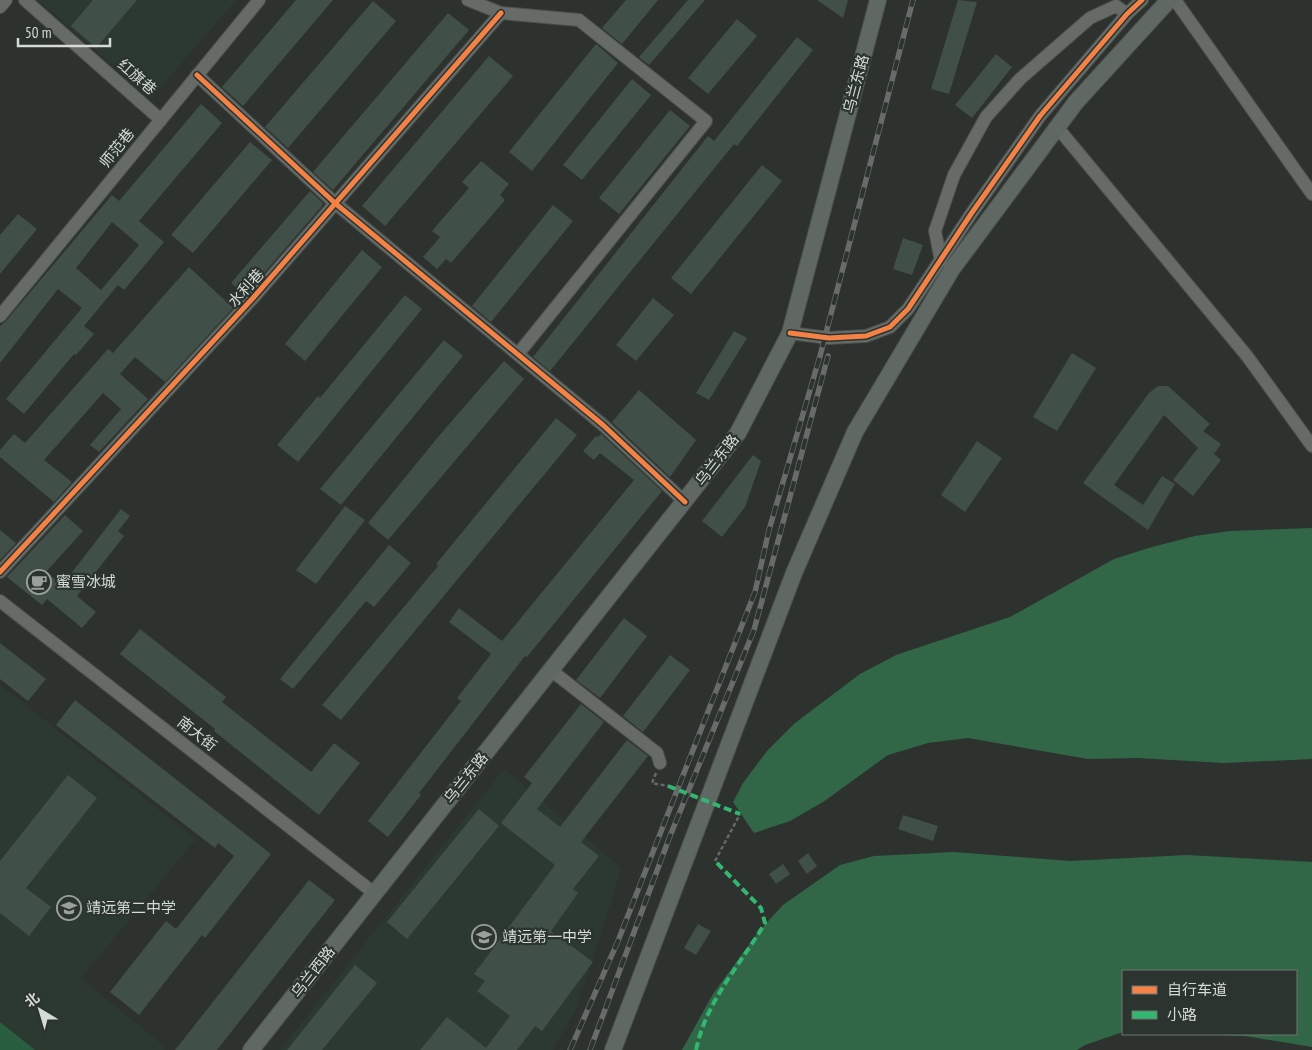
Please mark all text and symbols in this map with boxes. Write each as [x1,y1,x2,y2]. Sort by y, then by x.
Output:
scale bar [18,15,110,47]
text: 50 m [25,23,51,42]
street label: 乌兰东路 [839,52,872,115]
street label: 红旗巷 [114,55,161,99]
street label: 师范巷 [95,124,138,171]
street label: 水利巷 [224,265,268,311]
street label: 乌兰东路 [691,430,743,489]
cafe icon: 蜜雪冰城 [26,569,52,595]
place label: 蜜雪冰城 [56,572,116,591]
street label: 南大街 [174,712,221,755]
street label: 乌兰东路 [439,748,492,807]
school or university icon: 靖远第二中学 [56,895,82,921]
place label: 靖远第二中学 [86,898,176,917]
school or university icon: 靖远第一中学 [471,924,497,950]
place label: 靖远第一中学 [502,927,592,946]
street label: 乌兰西路 [287,942,339,1001]
legend [1122,970,1297,1035]
text: 自行车道 [1167,980,1227,999]
north arrow [15,985,65,1035]
text: 北 [21,988,43,1011]
text: 小路 [1167,1005,1197,1024]

